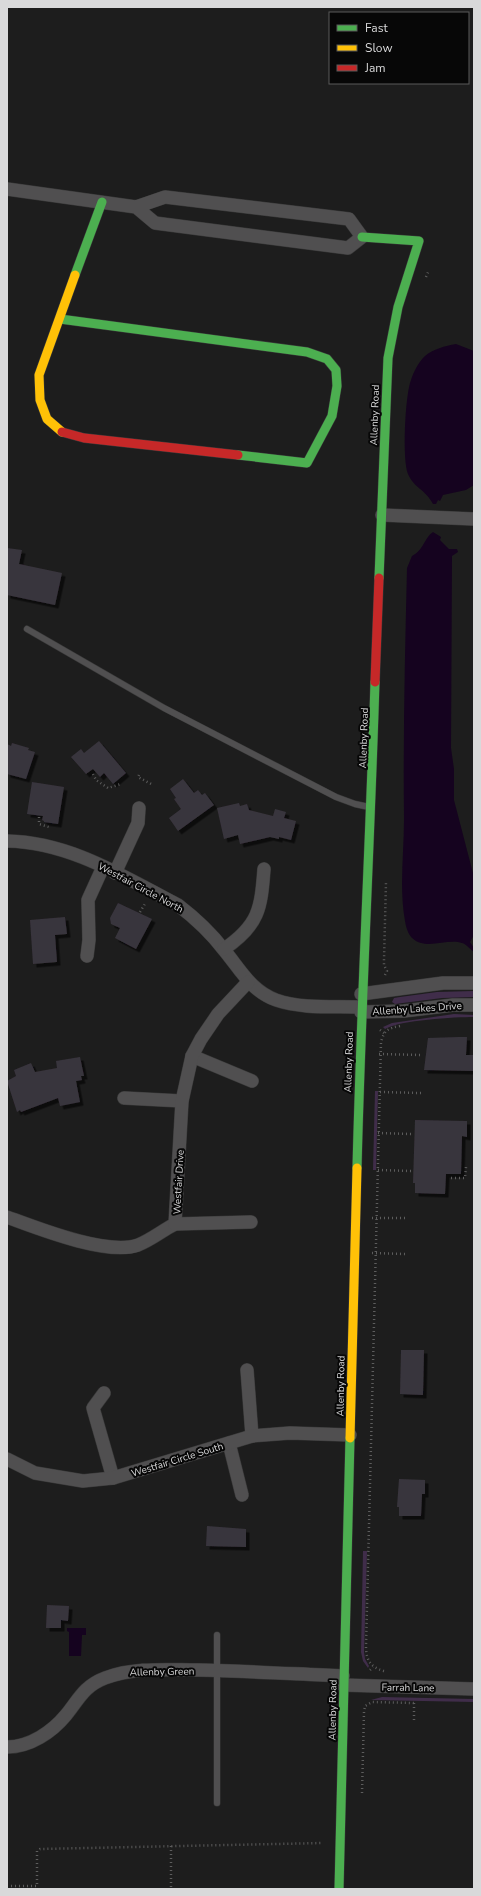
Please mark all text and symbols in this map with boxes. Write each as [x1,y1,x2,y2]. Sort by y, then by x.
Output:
legend [329,12,469,84]
text: Fast [365,20,388,36]
text: Slow [365,40,393,56]
text: Jam [364,60,386,76]
street label: Allenby Road [367,384,383,446]
street label: Allenby Road [356,707,372,769]
street label: Westfair Circle North [95,859,186,916]
street label: Allenby Lakes Drive [372,999,462,1019]
street label: Allenby Road [341,1031,357,1093]
street label: Westfair Drive [170,1149,188,1215]
street label: Allenby Road [333,1355,349,1417]
street label: Westfair Circle South [130,1439,225,1481]
street label: Allenby Green [130,1664,195,1680]
street label: Allenby Road [325,1679,341,1741]
street label: Farrah Lane [381,1681,435,1695]

